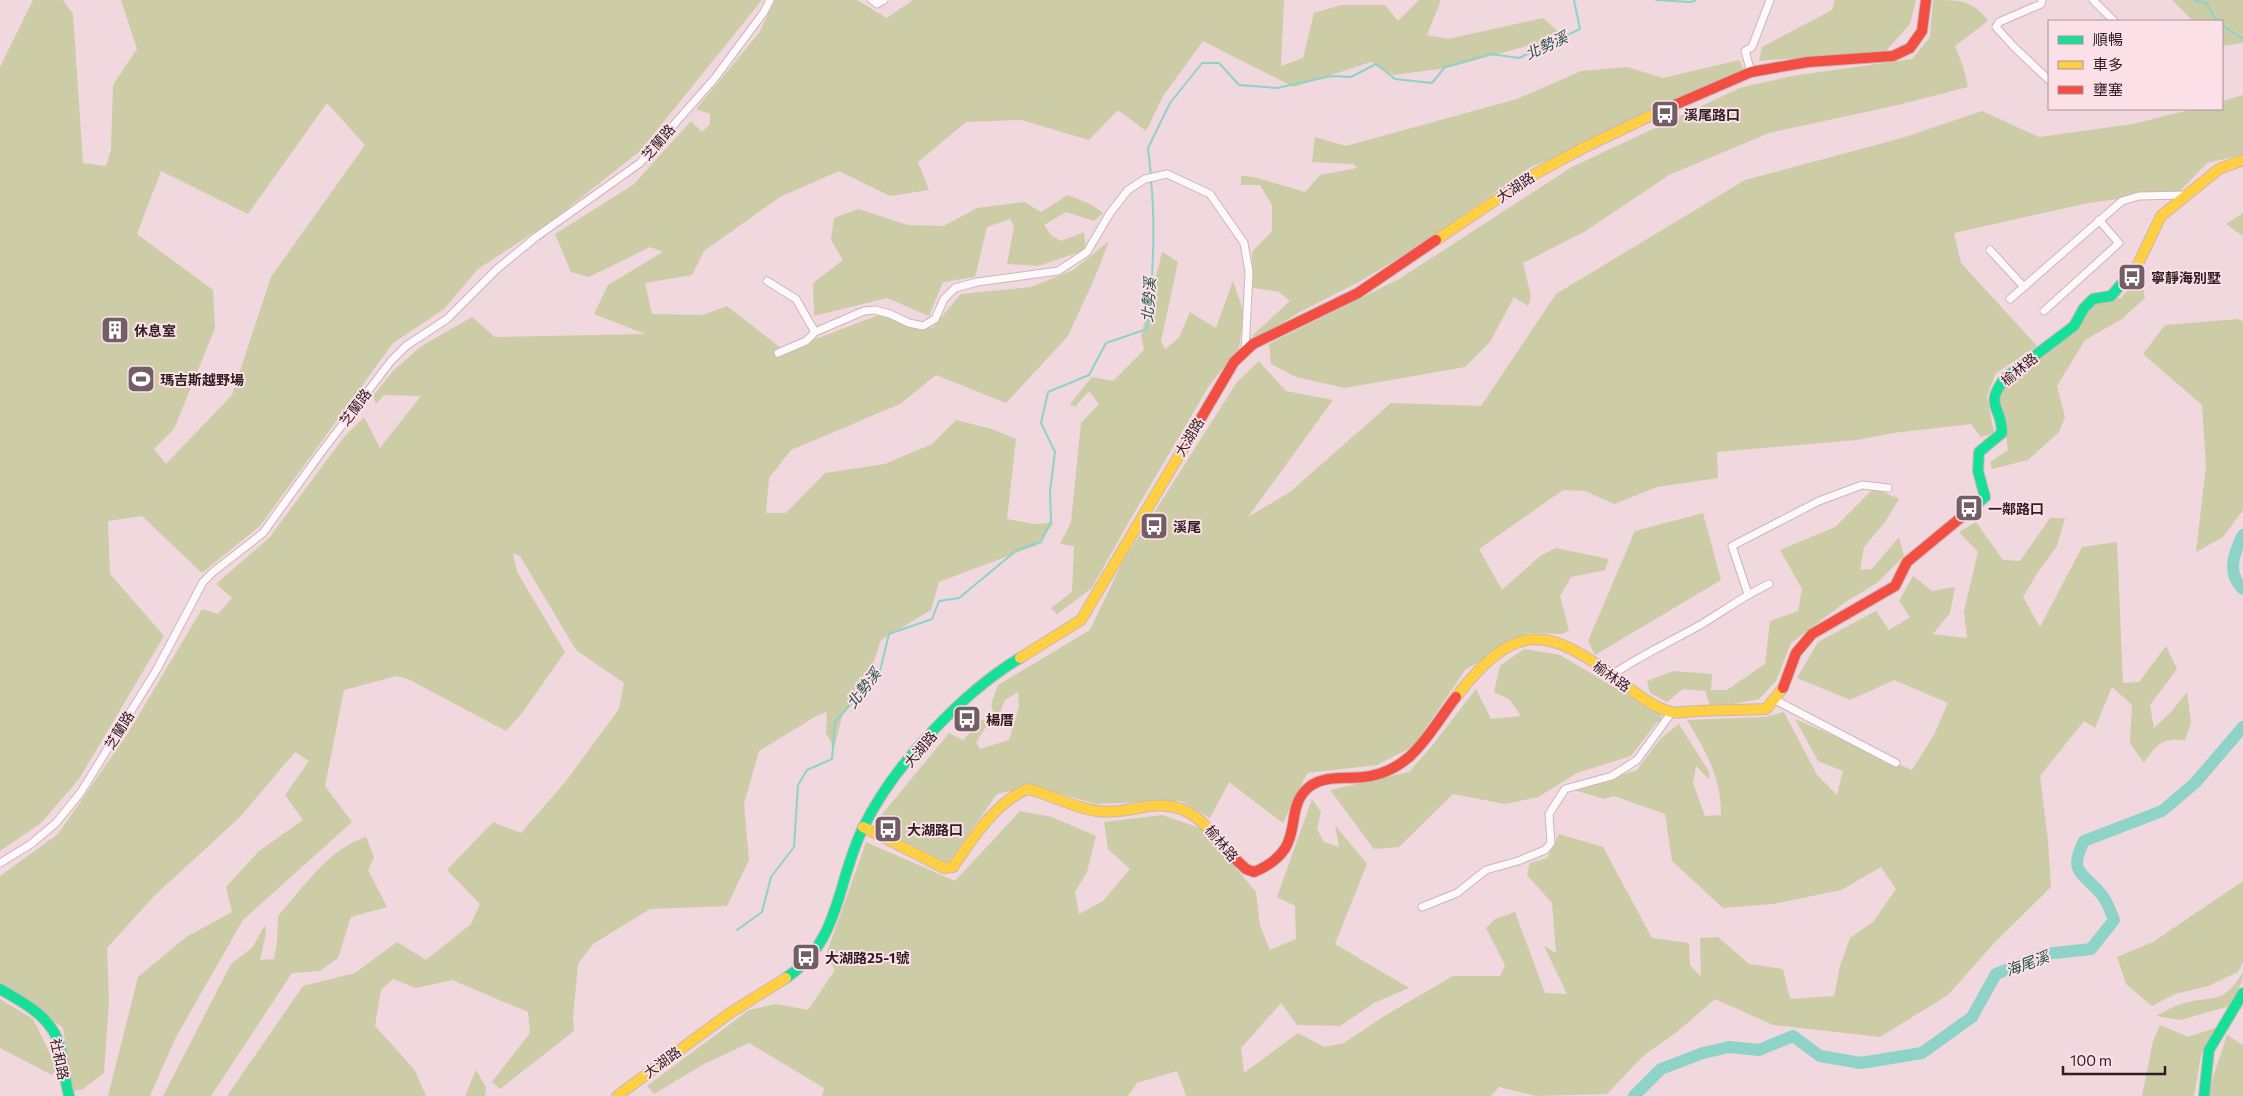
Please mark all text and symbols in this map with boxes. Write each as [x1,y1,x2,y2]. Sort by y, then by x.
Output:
legend [2048,20,2223,110]
water label: 北勢溪 [1522,26,1572,63]
text: 順暢 [2093,30,2123,48]
text: 車多 [2093,55,2123,73]
text: 壅塞 [2093,80,2123,98]
bus stop icon: 溪尾路口 [1650,99,1680,129]
place label: 溪尾路口 [1684,106,1740,123]
street label: 芝蘭路 [638,121,678,163]
street label: 大湖路 [1493,168,1537,206]
bus stop icon: 寧靜海別墅 [2117,262,2147,292]
place label: 寧靜海別墅 [2151,269,2221,286]
water label: 北勢溪 [1137,275,1159,323]
building icon: 休息室 [100,315,130,345]
place label: 休息室 [134,322,176,339]
street label: 榆林路 [1997,349,2041,389]
sports icon: 瑪吉斯越野場 [126,364,156,394]
place label: 瑪吉斯越野場 [160,371,244,388]
street label: 芝蘭路 [336,385,374,429]
street label: 大湖路 [1171,415,1207,459]
bus stop icon: 一鄰路口 [1954,493,1984,523]
place label: 一鄰路口 [1988,500,2044,517]
bus stop icon: 溪尾 [1139,511,1169,541]
place label: 溪尾 [1173,518,1201,535]
street label: 榆林路 [1590,657,1634,695]
water label: 北勢溪 [842,663,885,711]
bus stop icon: 楊厝 [952,704,982,734]
street label: 芝蘭路 [101,708,137,752]
place label: 楊厝 [986,711,1014,728]
street label: 大湖路 [900,727,940,771]
bus stop icon: 大湖路口 [873,814,903,844]
place label: 大湖路口 [907,821,963,838]
street label: 榆林路 [1202,821,1242,865]
bus stop icon: 大湖路25-1號 [791,942,821,972]
water label: 海尾溪 [2003,946,2053,979]
place label: 大湖路25-1號 [825,949,909,966]
street label: 社和路 [47,1037,73,1081]
street label: 大湖路 [640,1043,684,1081]
scale bar [2063,1044,2166,1076]
text: 100 m [2070,1051,2112,1069]

